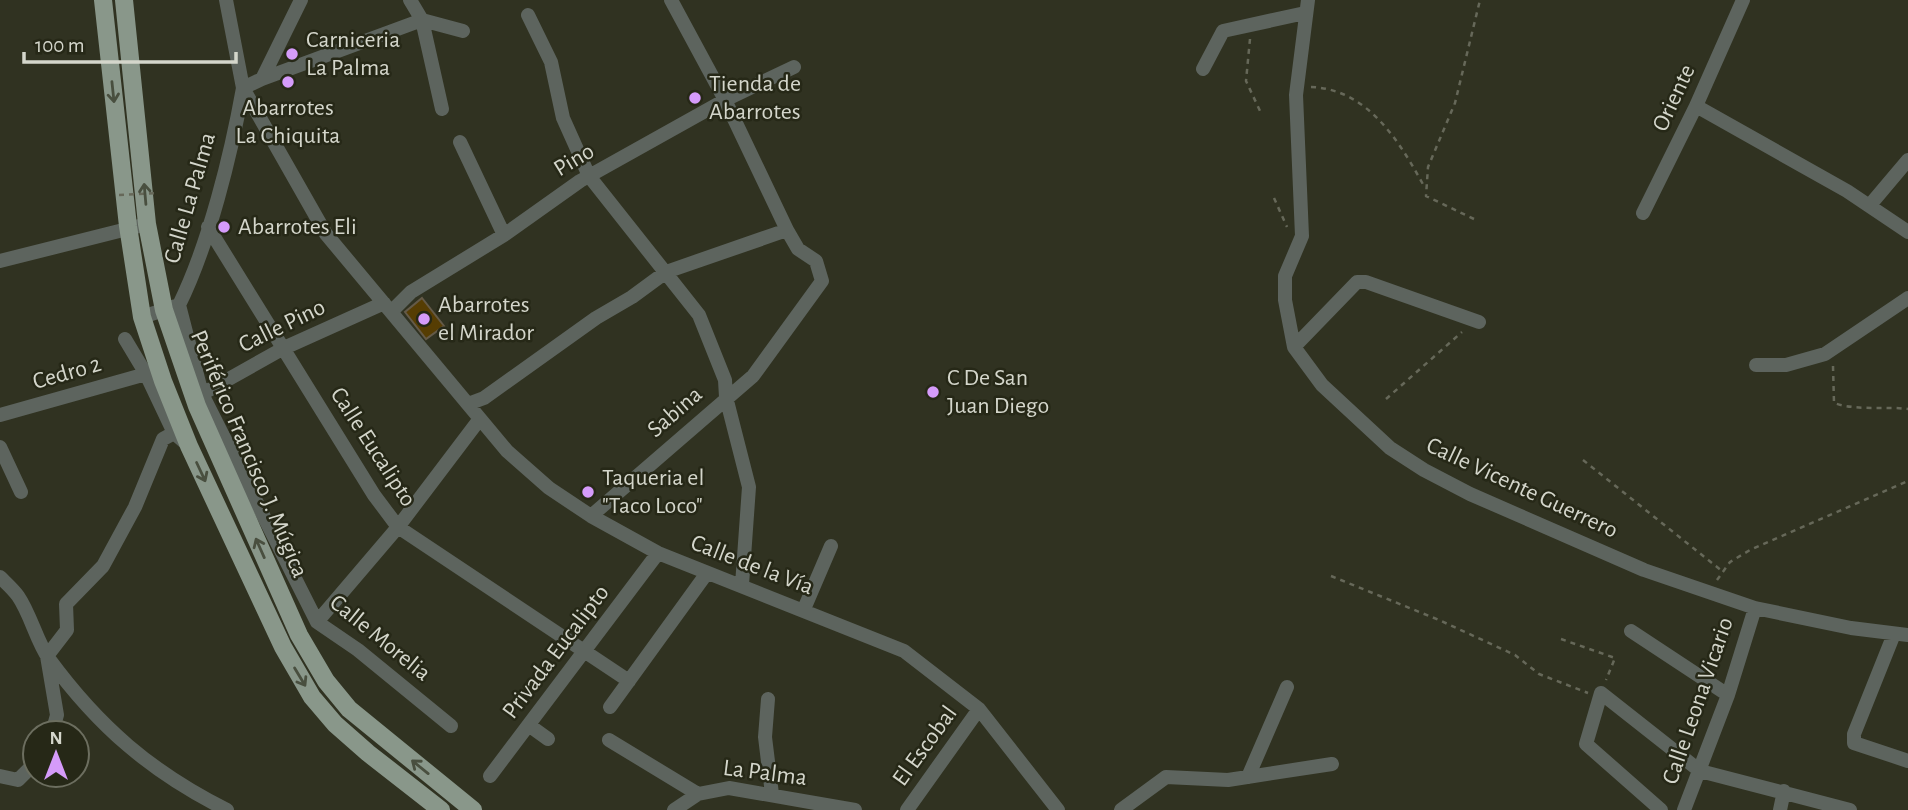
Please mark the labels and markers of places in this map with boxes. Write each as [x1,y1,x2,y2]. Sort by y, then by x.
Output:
place label: Carniceria La Palma [306,28,400,80]
marker: Carniceria La Palma [284,46,300,62]
place label: Tienda de Abarrotes [709,72,801,124]
marker: Abarrotes La Chiquita [280,74,296,90]
marker: Tienda de Abarrotes [687,90,703,106]
place label: Abarrotes La Chiquita [236,96,340,148]
place label: Abarrotes Eli [238,215,357,239]
marker: Abarrotes Eli [216,219,232,235]
place label: Abarrotes el Mirador [438,293,534,345]
marker: Abarrotes el Mirador [416,311,432,327]
place label: C De San Juan Diego [947,366,1049,418]
marker: C De San Juan Diego [925,384,941,400]
place label: Taqueria el "Taco Loco" [602,466,704,518]
marker: Taqueria el "Taco Loco" [580,484,596,500]

